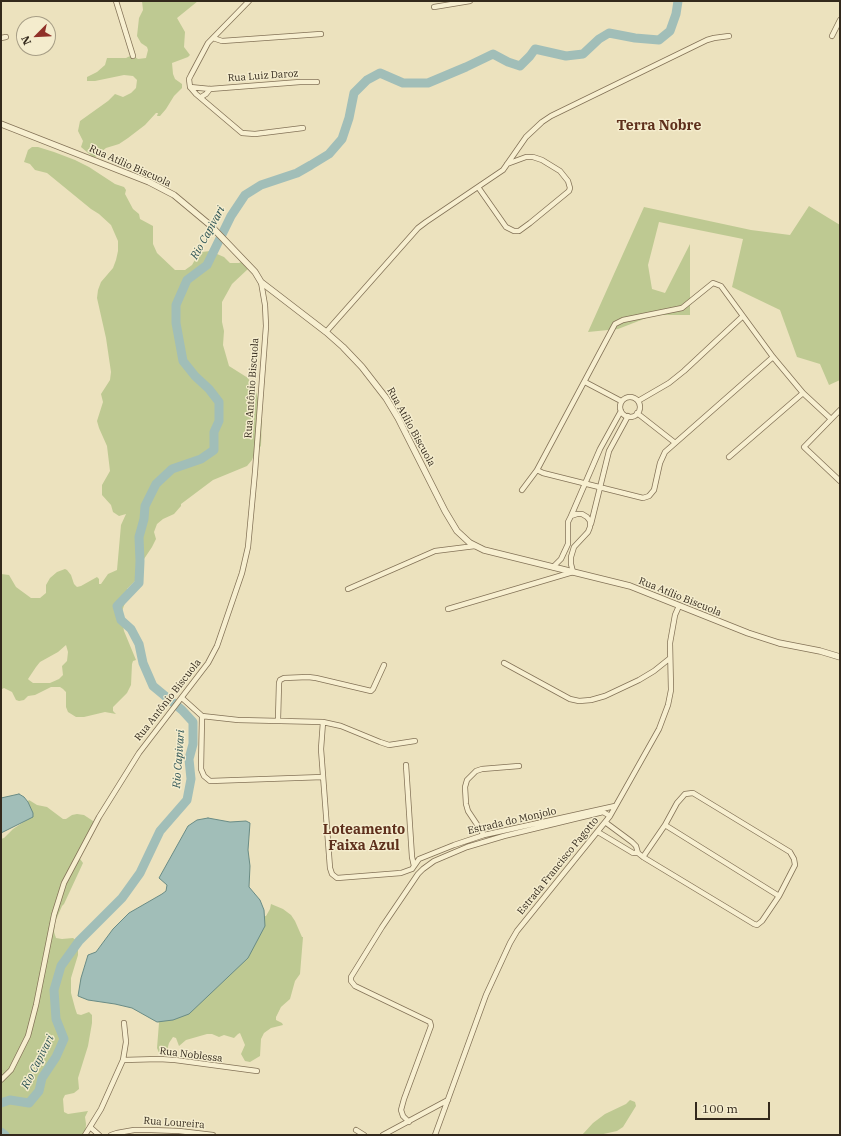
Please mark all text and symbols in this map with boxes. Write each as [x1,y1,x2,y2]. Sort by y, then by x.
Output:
north arrow [16,16,56,56]
text: N [18,34,34,47]
street label: Rua Luiz Daroz [227,68,299,84]
district label: Terra Nobre [617,118,701,134]
street label: Rua Atílio Biscuola [87,143,173,189]
water label: Rio Capivari [188,204,228,262]
street label: Rua Antônio Biscuola [243,337,261,439]
street label: Rua Atílio Biscuola [384,385,438,469]
street label: Rua Atílio Biscuola [637,575,723,619]
street label: Rua Antônio Biscuola [132,657,204,743]
water label: Rio Capivari [170,729,188,789]
street label: Estrada do Monjolo [467,805,557,837]
street label: Estrada Francisco Pagotto [515,815,601,917]
district label: Loteamento Faixa Azul [323,822,405,854]
water label: Rio Capivari [19,1033,57,1091]
street label: Rua Noblessa [159,1045,223,1065]
scale bar [697,1094,772,1120]
text: 100 m [702,1101,738,1116]
street label: Rua Loureira [143,1115,205,1131]

